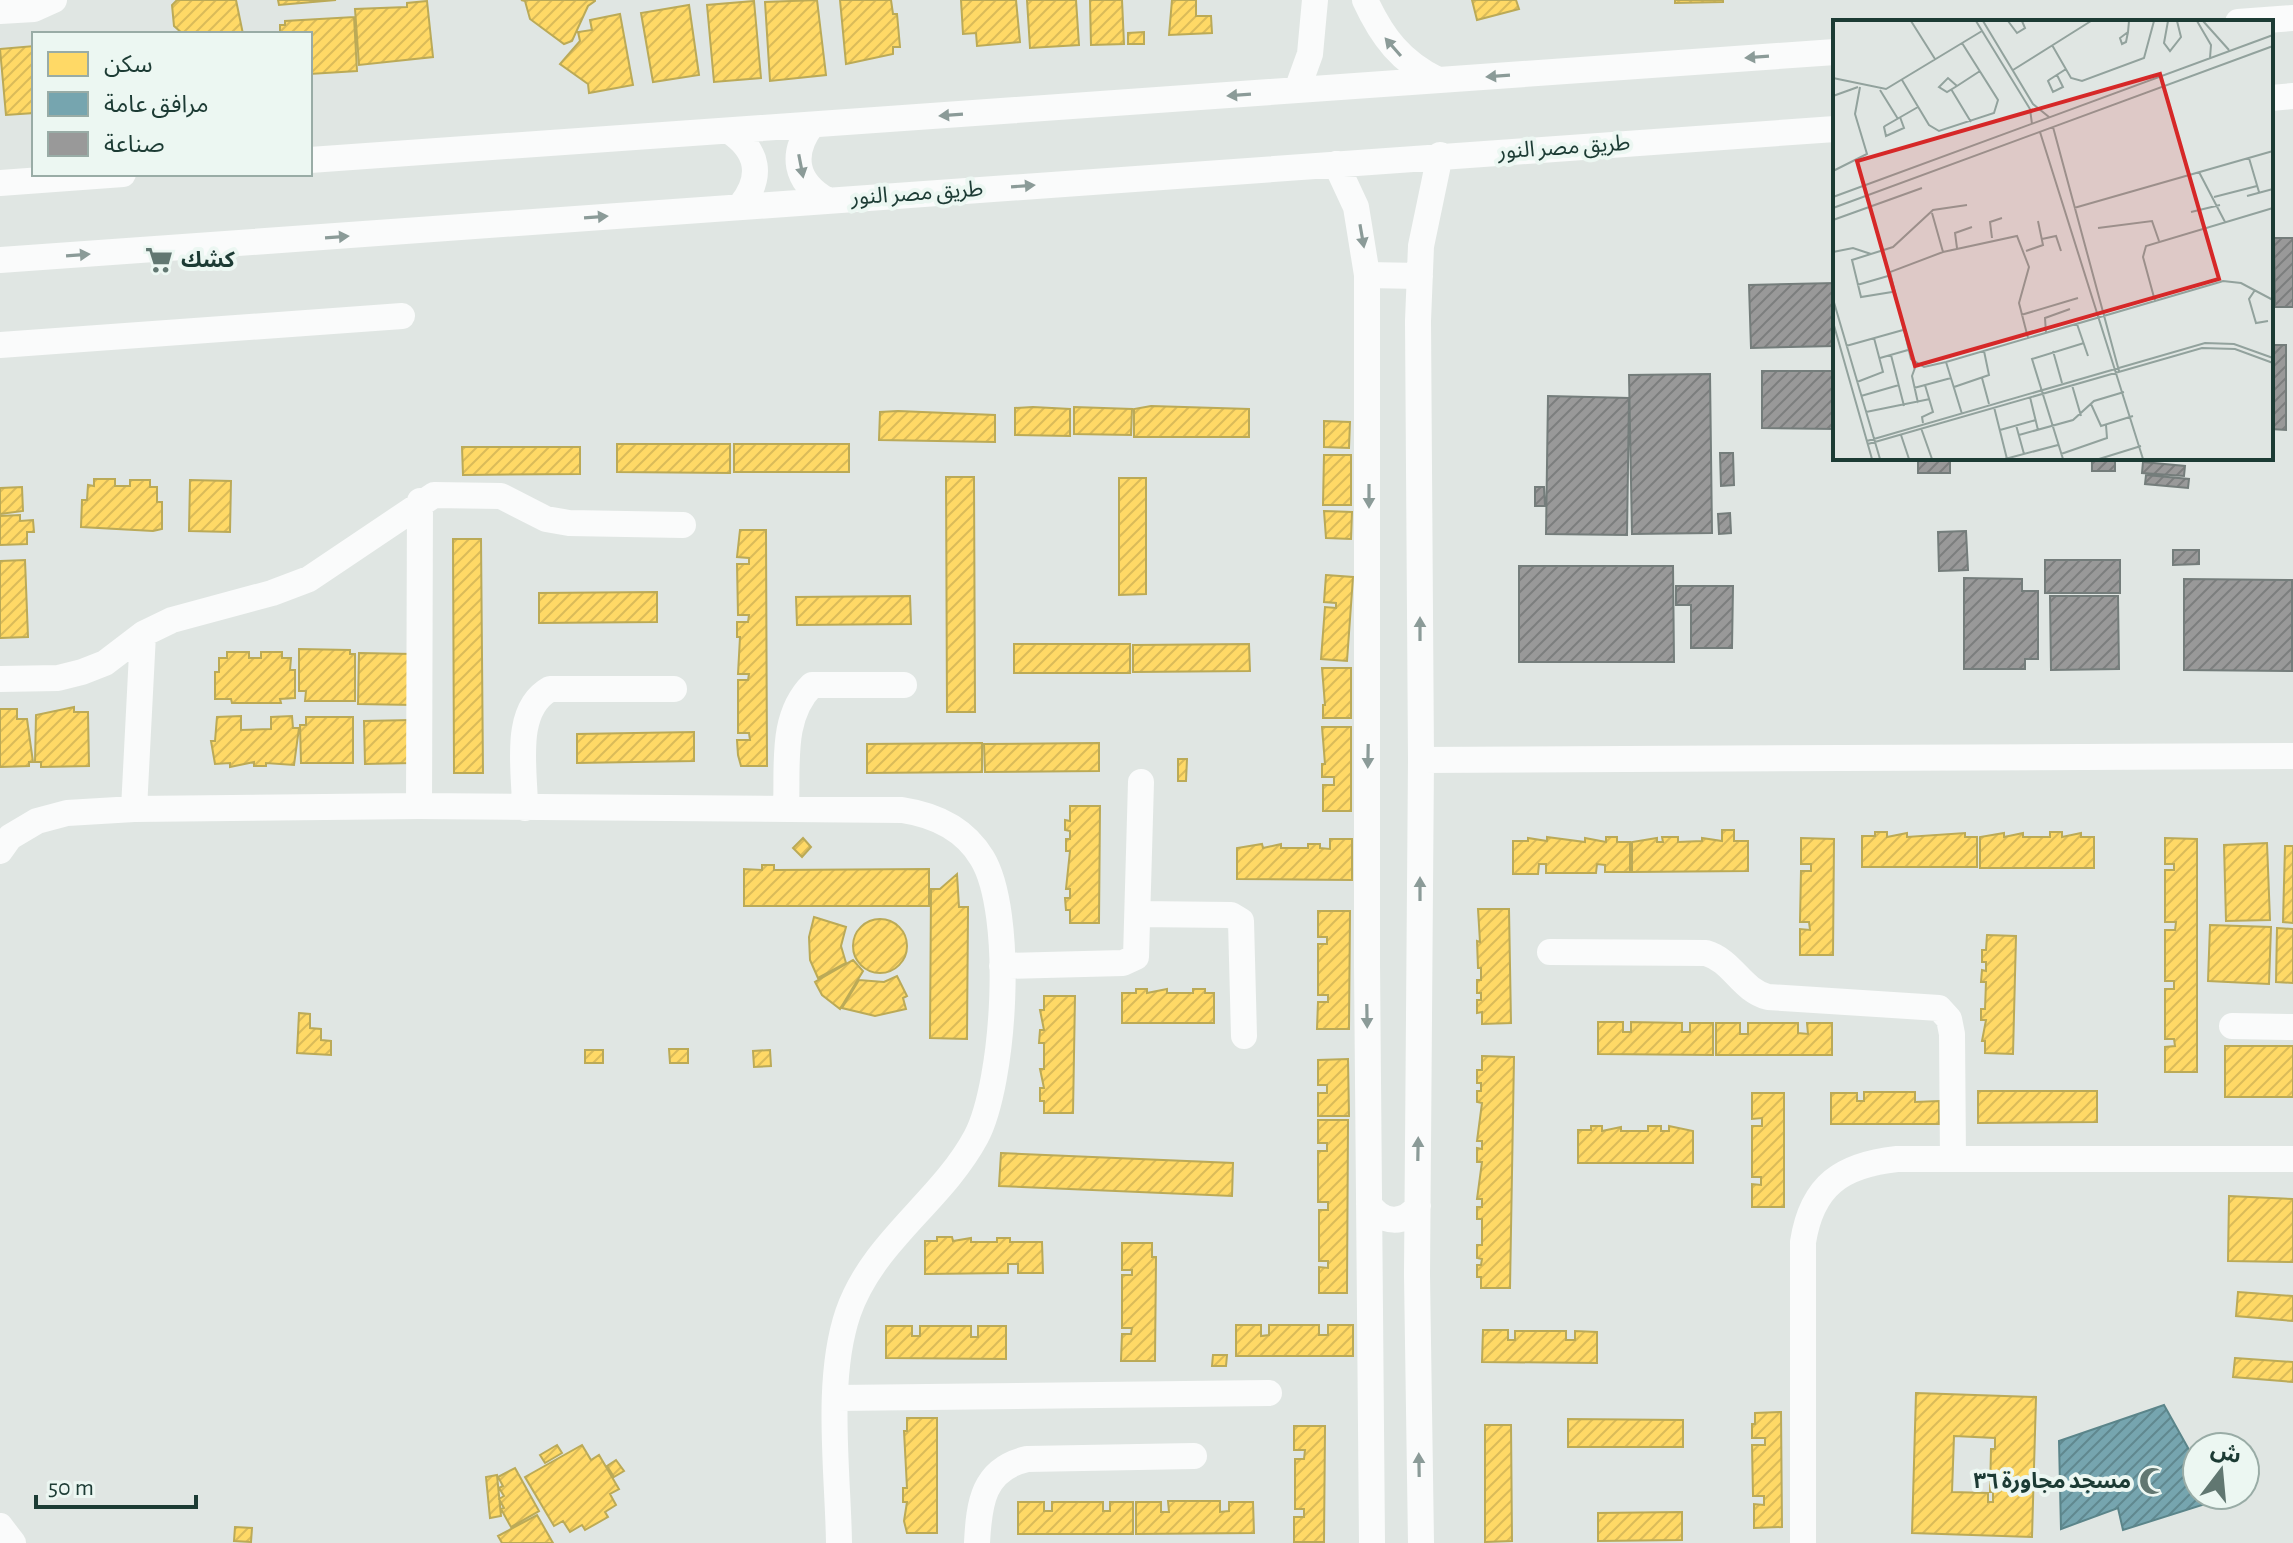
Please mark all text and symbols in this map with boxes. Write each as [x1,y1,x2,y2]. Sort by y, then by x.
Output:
inset map [1833,20,2273,460]
legend [32,32,312,176]
one-way arrow [1385,38,1402,58]
one-way arrow [1744,51,1769,64]
text: سكن [104,53,153,77]
one-way arrow [1485,70,1510,83]
one-way arrow [1226,89,1251,102]
text: مرافق عامة [104,93,209,119]
one-way arrow [938,109,963,122]
street label: طريق مصر النور [1496,131,1631,165]
text: صناعة [104,133,165,157]
one-way arrow [795,154,807,179]
street label: طريق مصر النور [849,177,984,211]
one-way arrow [1011,179,1036,192]
one-way arrow [584,210,609,223]
one-way arrow [1357,224,1369,249]
one-way arrow [325,230,350,243]
supermarket icon: كشك [144,245,174,275]
one-way arrow [66,248,91,261]
place label: كشك [181,249,236,271]
one-way arrow [1363,484,1375,509]
one-way arrow [1414,616,1426,641]
one-way arrow [1362,744,1375,769]
one-way arrow [1414,876,1426,901]
one-way arrow [1361,1004,1373,1029]
one-way arrow [1412,1136,1425,1161]
north arrow [2181,1431,2261,1511]
text: ش [2208,1438,2244,1468]
one-way arrow [1413,1452,1426,1477]
scale bar [36,1459,196,1509]
mosque icon: مسجد مجاورة ٣٦ [2138,1466,2168,1496]
place label: مسجد مجاورة ٣٦ [1973,1470,2131,1494]
text: 50 m [48,1476,94,1500]

